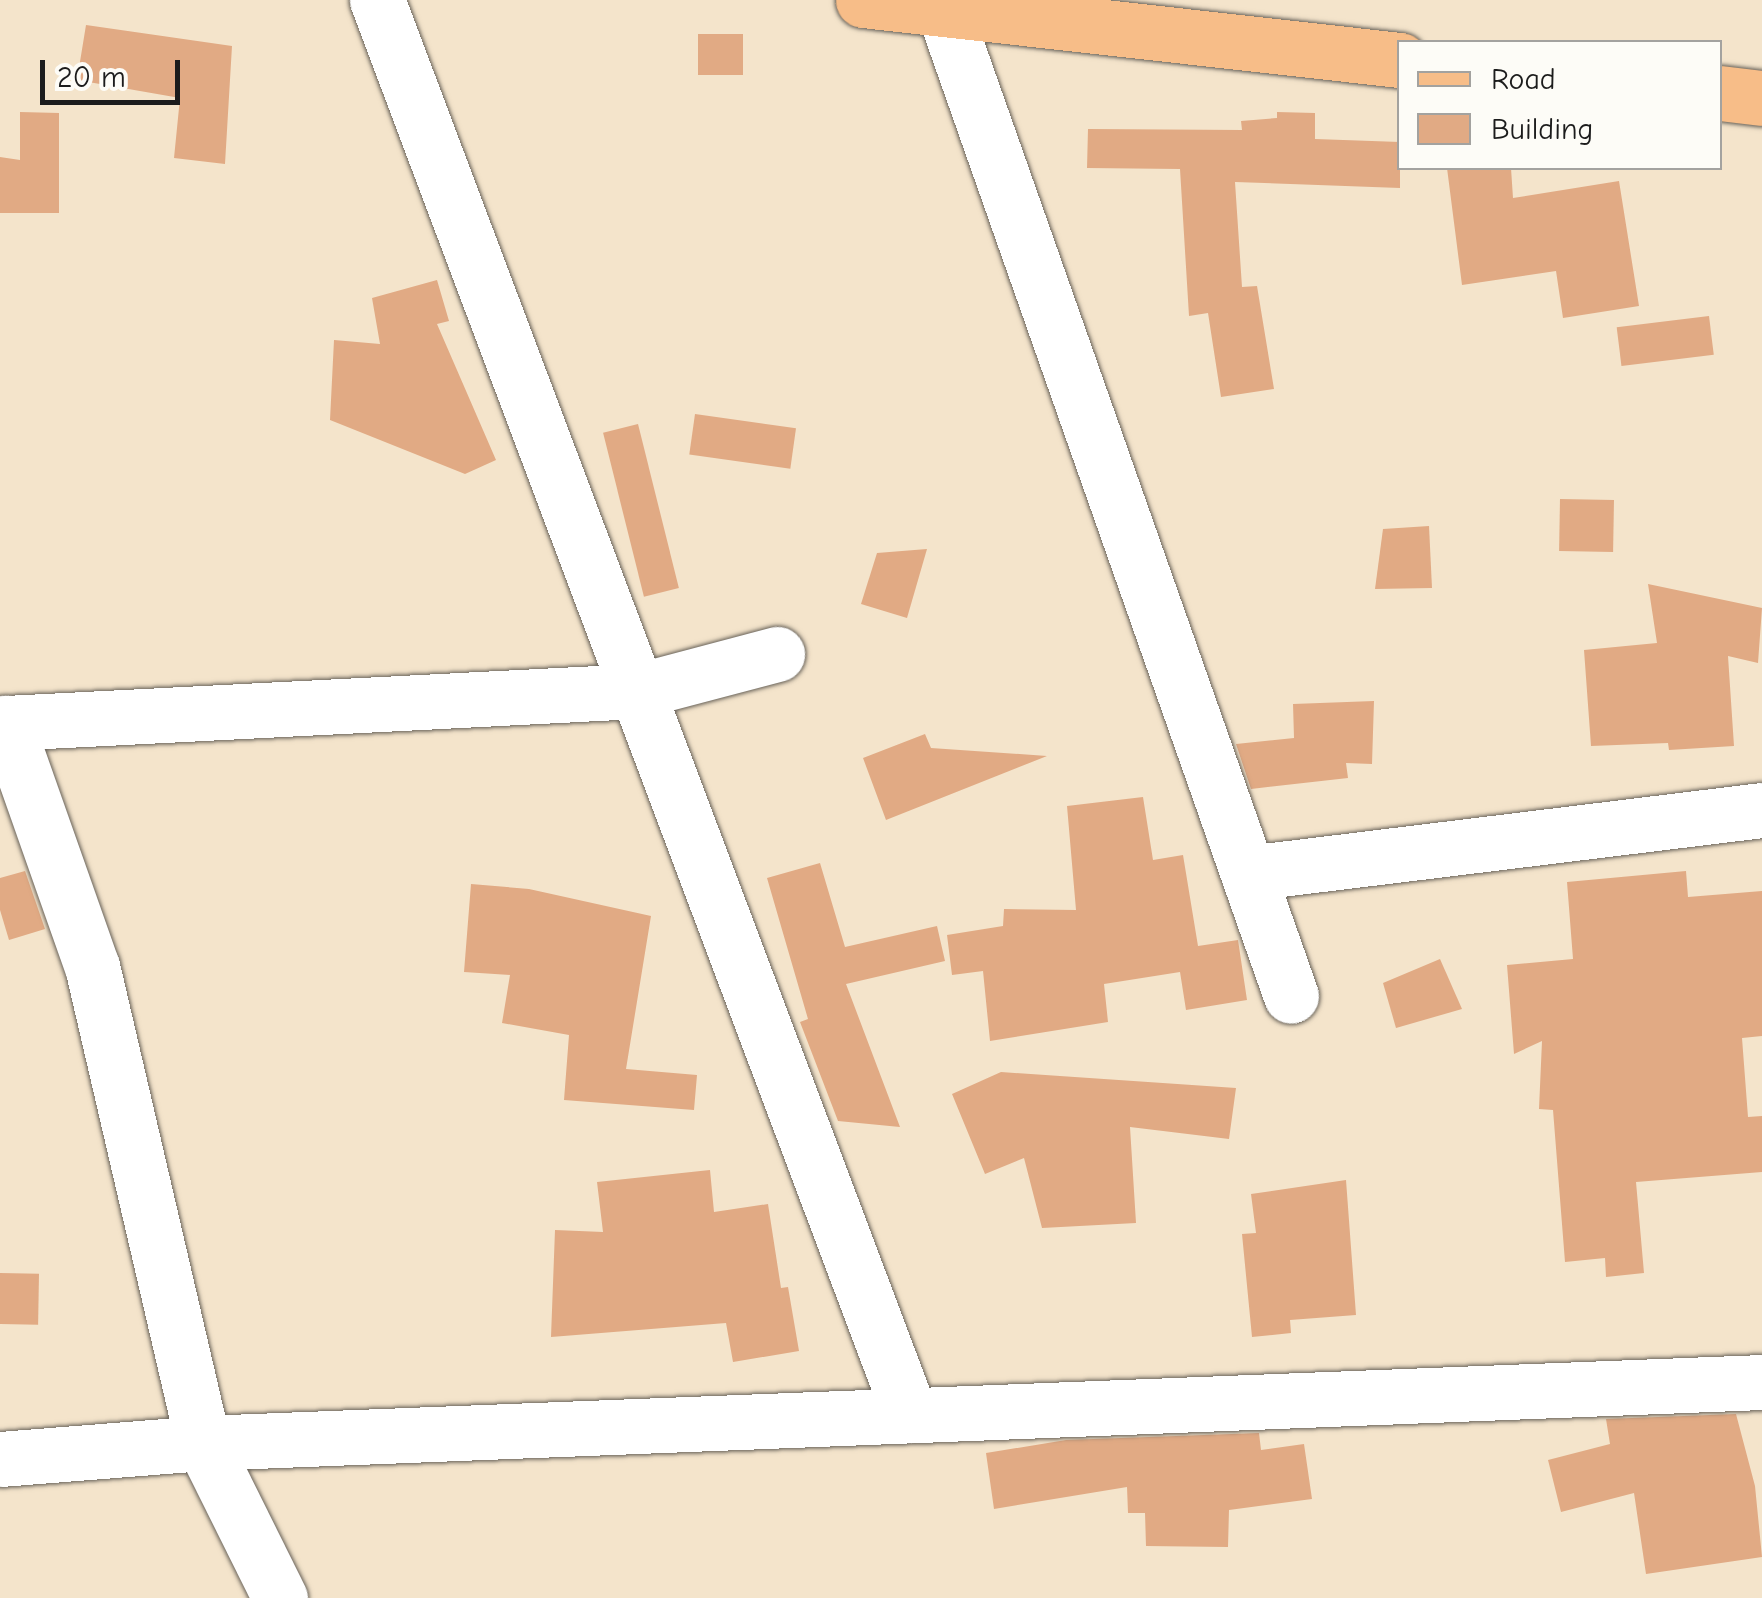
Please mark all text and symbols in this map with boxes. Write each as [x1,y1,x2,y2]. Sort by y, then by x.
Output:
scale bar [45,40,185,102]
legend [1397,40,1722,170]
text: 20 m [57,60,126,95]
text: Road [1491,62,1556,97]
text: Building [1491,112,1594,147]

